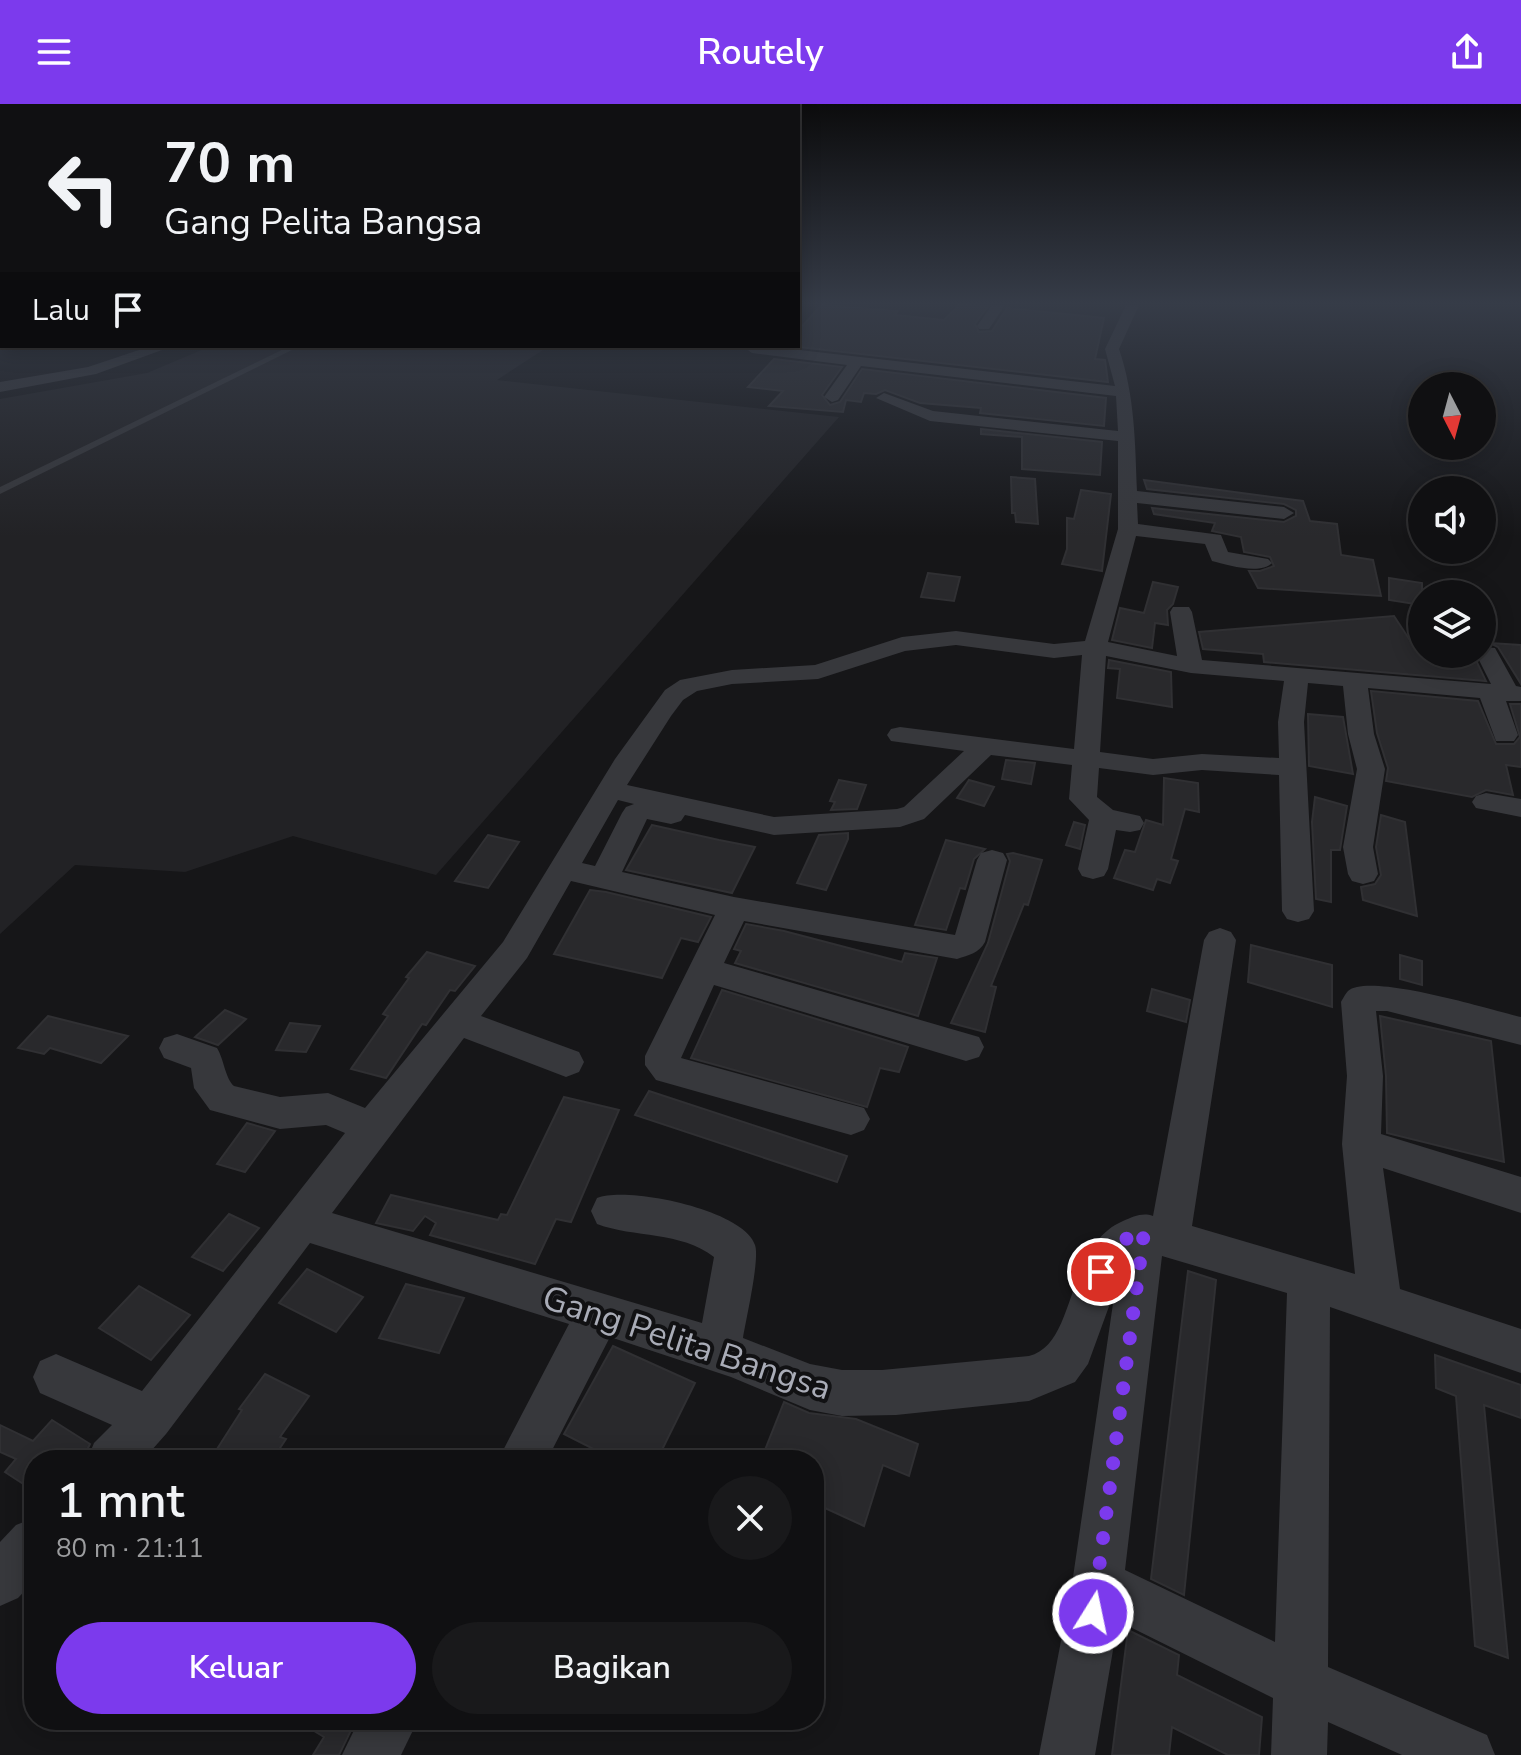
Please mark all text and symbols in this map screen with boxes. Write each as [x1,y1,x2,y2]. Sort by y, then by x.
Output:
text: Routely [697,28,824,77]
icon: menu [32,30,76,74]
icon: share [1445,30,1489,74]
text: 70 m [164,125,295,202]
icon: left [32,136,136,240]
text: Gang Pelita Bangsa [164,198,482,247]
icon: arrive [106,288,150,332]
text: Lalu [32,290,90,331]
north arrow [1408,372,1496,460]
map controls [1408,372,1496,668]
button: sound [1408,476,1496,564]
button: layers [1408,580,1496,668]
pin [1067,1238,1135,1306]
icon: arrive [1079,1250,1123,1294]
street label: Gang Pelita Bangsa [537,1275,837,1411]
text: 1 mnt [56,1468,184,1534]
button: close [708,1476,792,1560]
text: 80 m · 21:11 [56,1531,204,1566]
position arrow [1051,1571,1135,1655]
button: Keluar [56,1622,416,1714]
button: Bagikan [432,1622,792,1714]

